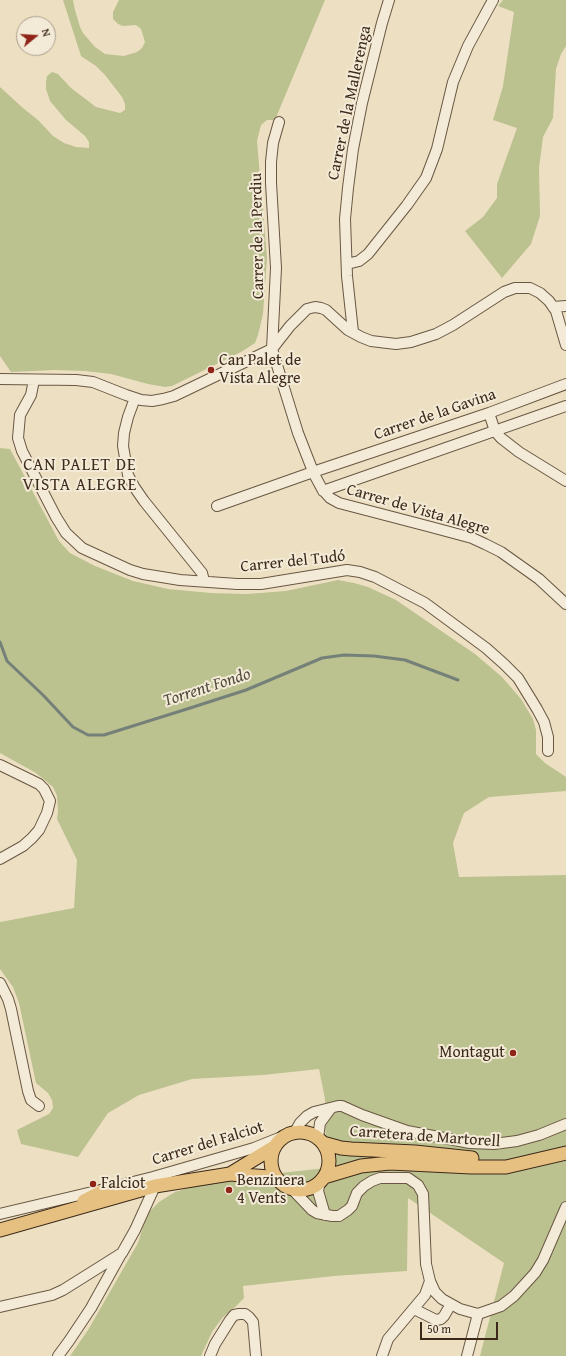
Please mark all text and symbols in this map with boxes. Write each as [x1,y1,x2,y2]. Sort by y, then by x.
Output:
north arrow [16,16,56,56]
street label: Carrer de la Mallerenga [324,24,376,182]
text: N [38,27,55,39]
street label: Carrer de la Perdiu [247,173,269,299]
place label: Can Palet de Vista Alegre [219,351,301,389]
marker: Can Palet de Vista Alegre [206,365,216,375]
street label: Carrer de la Gavina [371,385,499,445]
district label: CAN PALET DE VISTA ALEGRE [23,456,137,496]
street label: Carrer de Vista Alegre [344,480,492,540]
street label: Carrer del Tudó [240,547,346,577]
water label: Torrent Fondo [161,664,253,712]
place label: Montagut [439,1043,505,1063]
marker: Montagut [508,1048,518,1058]
street label: Carrer del Falciot [150,1118,266,1170]
street label: Carretera de Martorell [349,1122,501,1152]
place label: Benzinera 4 Vents [237,1171,305,1209]
place label: Falciot [101,1174,146,1194]
marker: Falciot [88,1179,98,1189]
marker: Benzinera 4 Vents [224,1185,234,1195]
scale bar [422,1314,500,1340]
text: 50 m [427,1320,451,1337]

